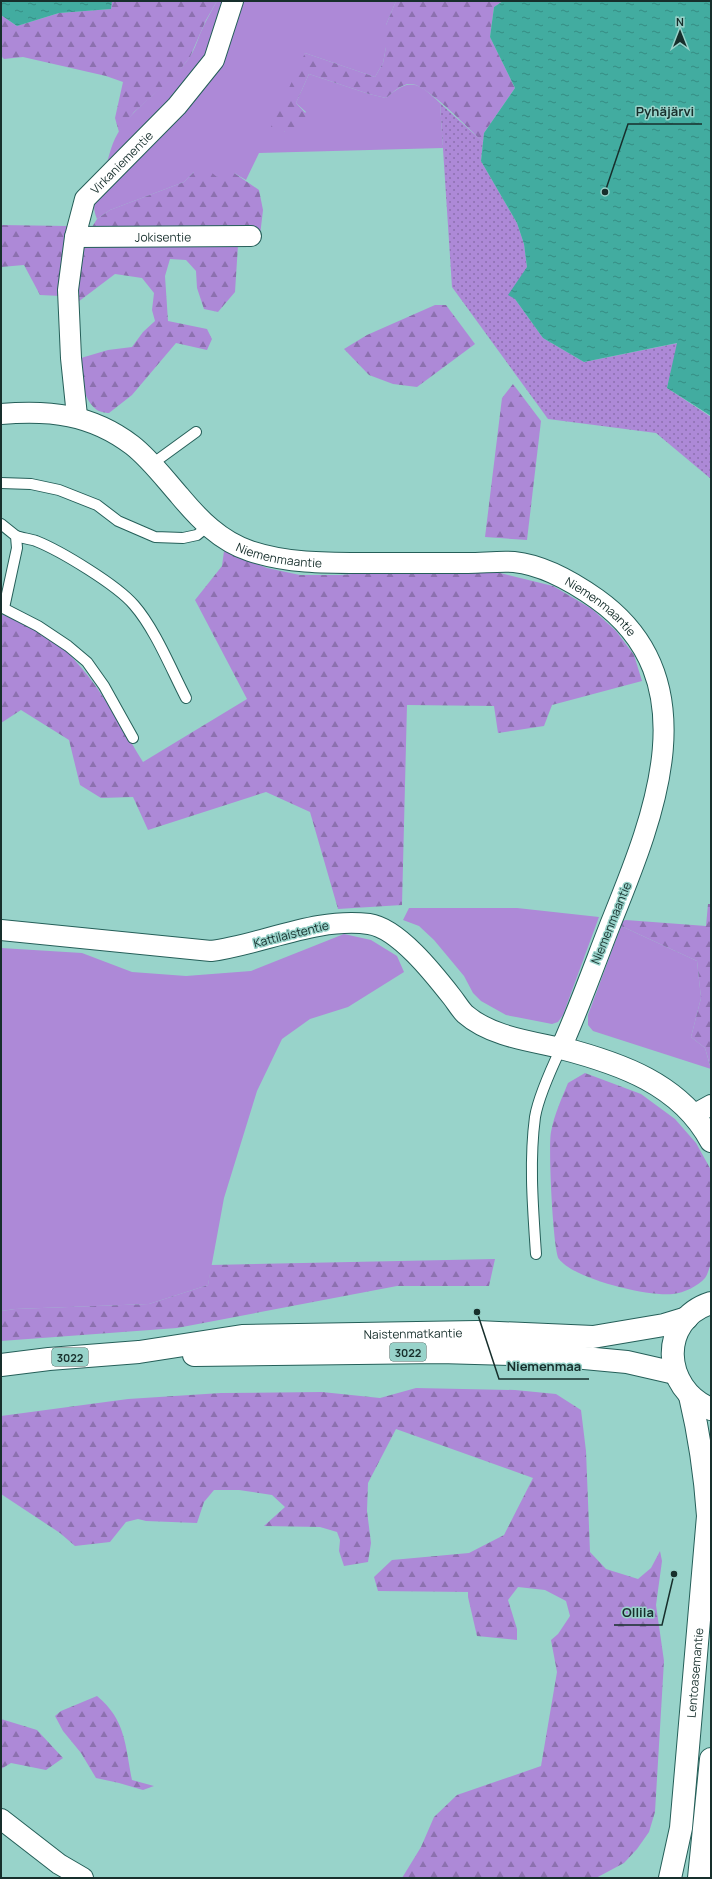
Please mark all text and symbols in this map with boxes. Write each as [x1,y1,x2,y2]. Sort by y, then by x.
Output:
north arrow [660,12,700,52]
text: N [676,14,684,29]
callout: Pyhäjärvi [628,99,702,124]
text: Pyhäjärvi [636,102,694,120]
street label: Virkaniementie [86,127,156,197]
street label: Jokisentie [135,228,191,245]
street label: Niemenmaantie [233,538,322,571]
street label: Niemenmaantie [562,572,641,640]
street label: Niemenmaantie [587,879,635,967]
street label: Kattilaistentie [251,916,331,952]
street label: Naistenmatkantie [364,1324,463,1342]
road number: 3022 [390,1343,426,1361]
road number: 3022 [52,1348,88,1366]
callout: Niemenmaa [499,1354,589,1379]
text: Niemenmaa [507,1357,581,1375]
callout: Ollila [614,1600,662,1625]
text: Ollila [622,1603,654,1621]
street label: Lentoasemantie [682,1627,707,1718]

